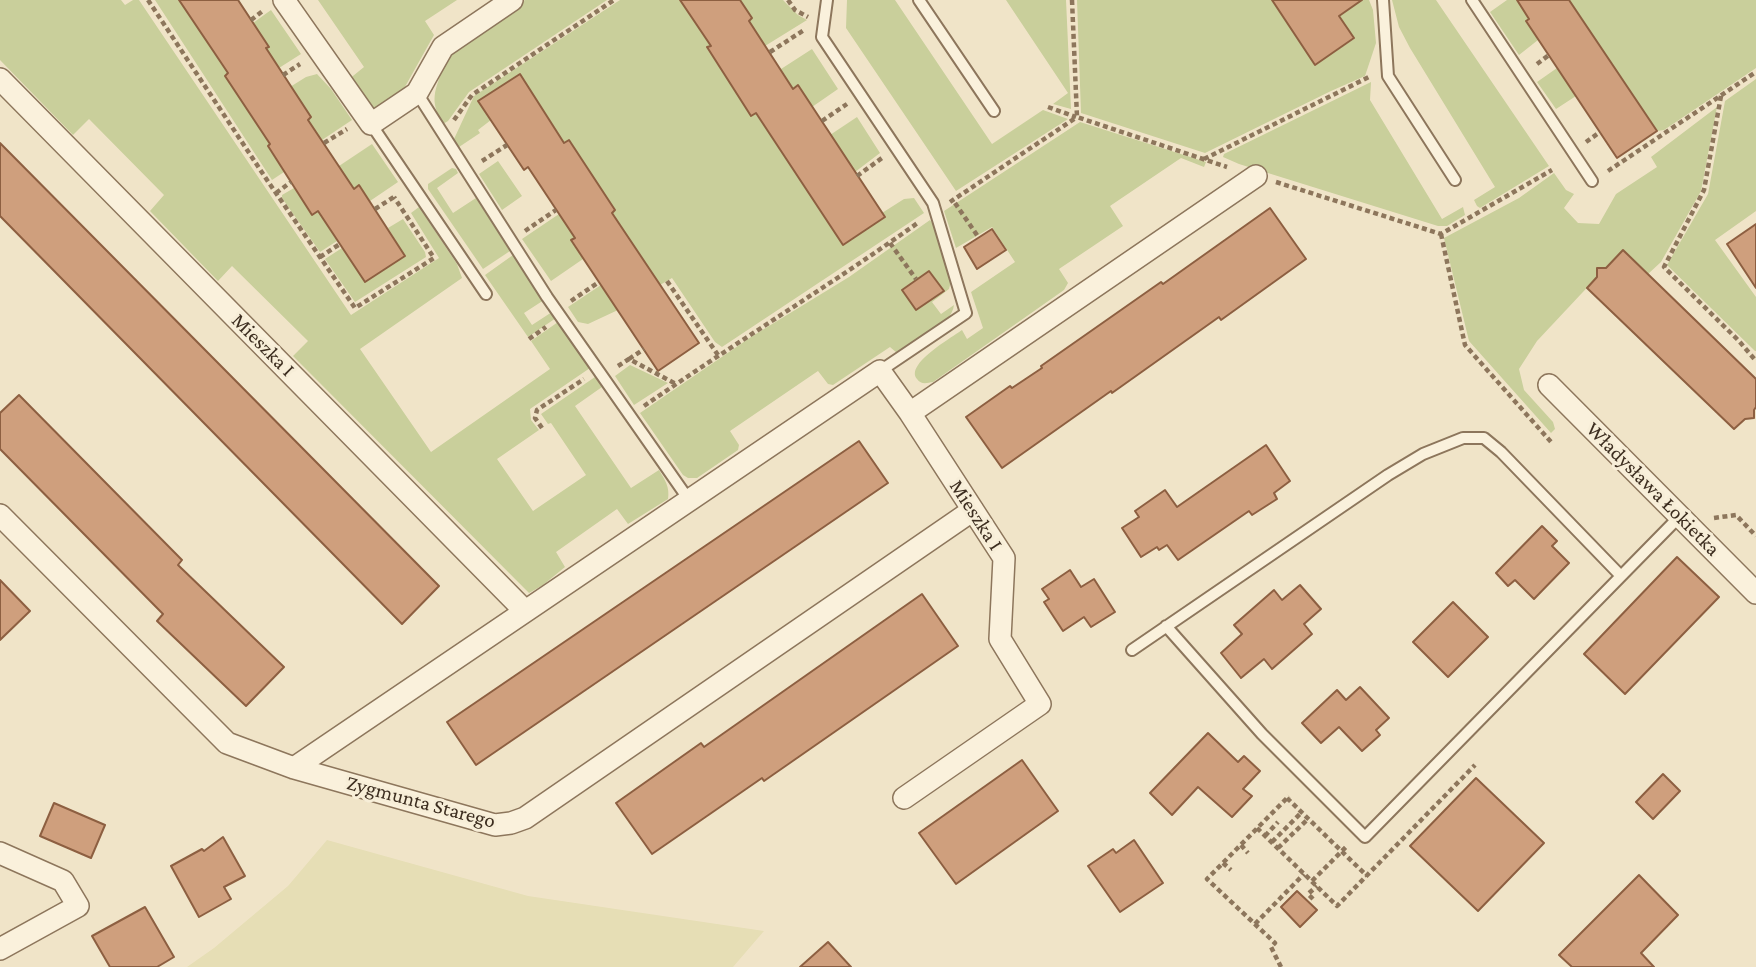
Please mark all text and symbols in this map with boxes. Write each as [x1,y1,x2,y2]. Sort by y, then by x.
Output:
street label: Mieszka I [226,308,300,382]
street label: Władysława Łokietka [1581,417,1725,561]
street label: Mieszka I [944,475,1008,555]
street label: Zygmunta Starego [344,770,498,834]

